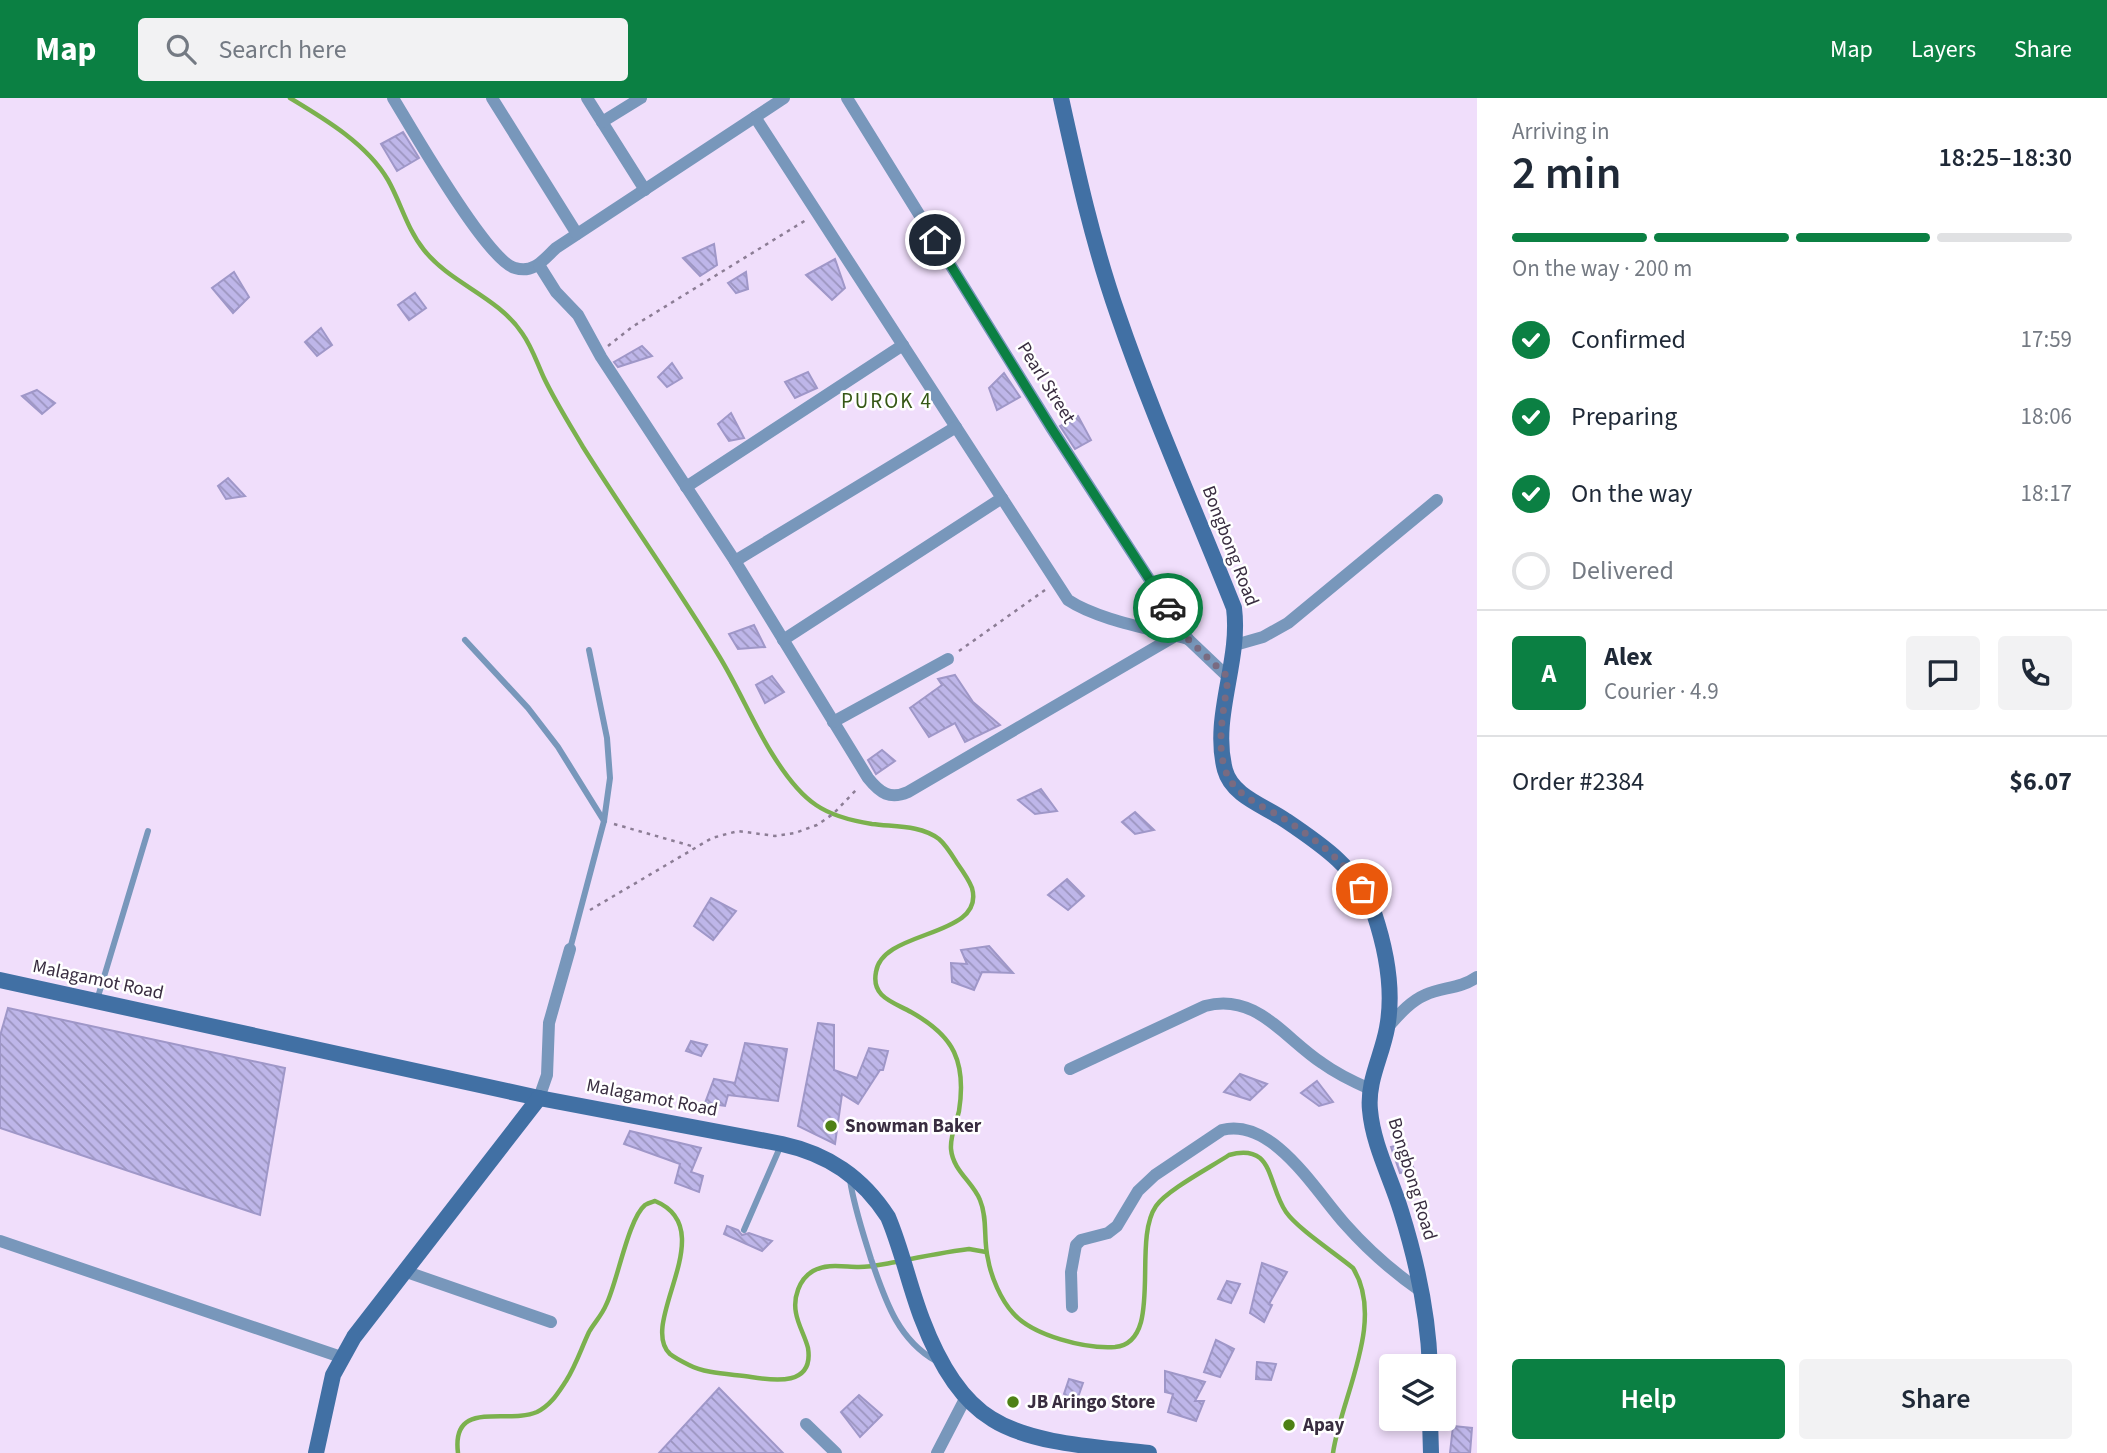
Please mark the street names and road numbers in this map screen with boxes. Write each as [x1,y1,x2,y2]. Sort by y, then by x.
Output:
street label: Pearl Street [1010,337,1082,430]
street label: Bongbong Road [1195,482,1265,610]
street label: Malagamot Road [30,953,166,1007]
street label: Malagamot Road [584,1072,720,1124]
street label: Bongbong Road [1381,1114,1443,1244]

